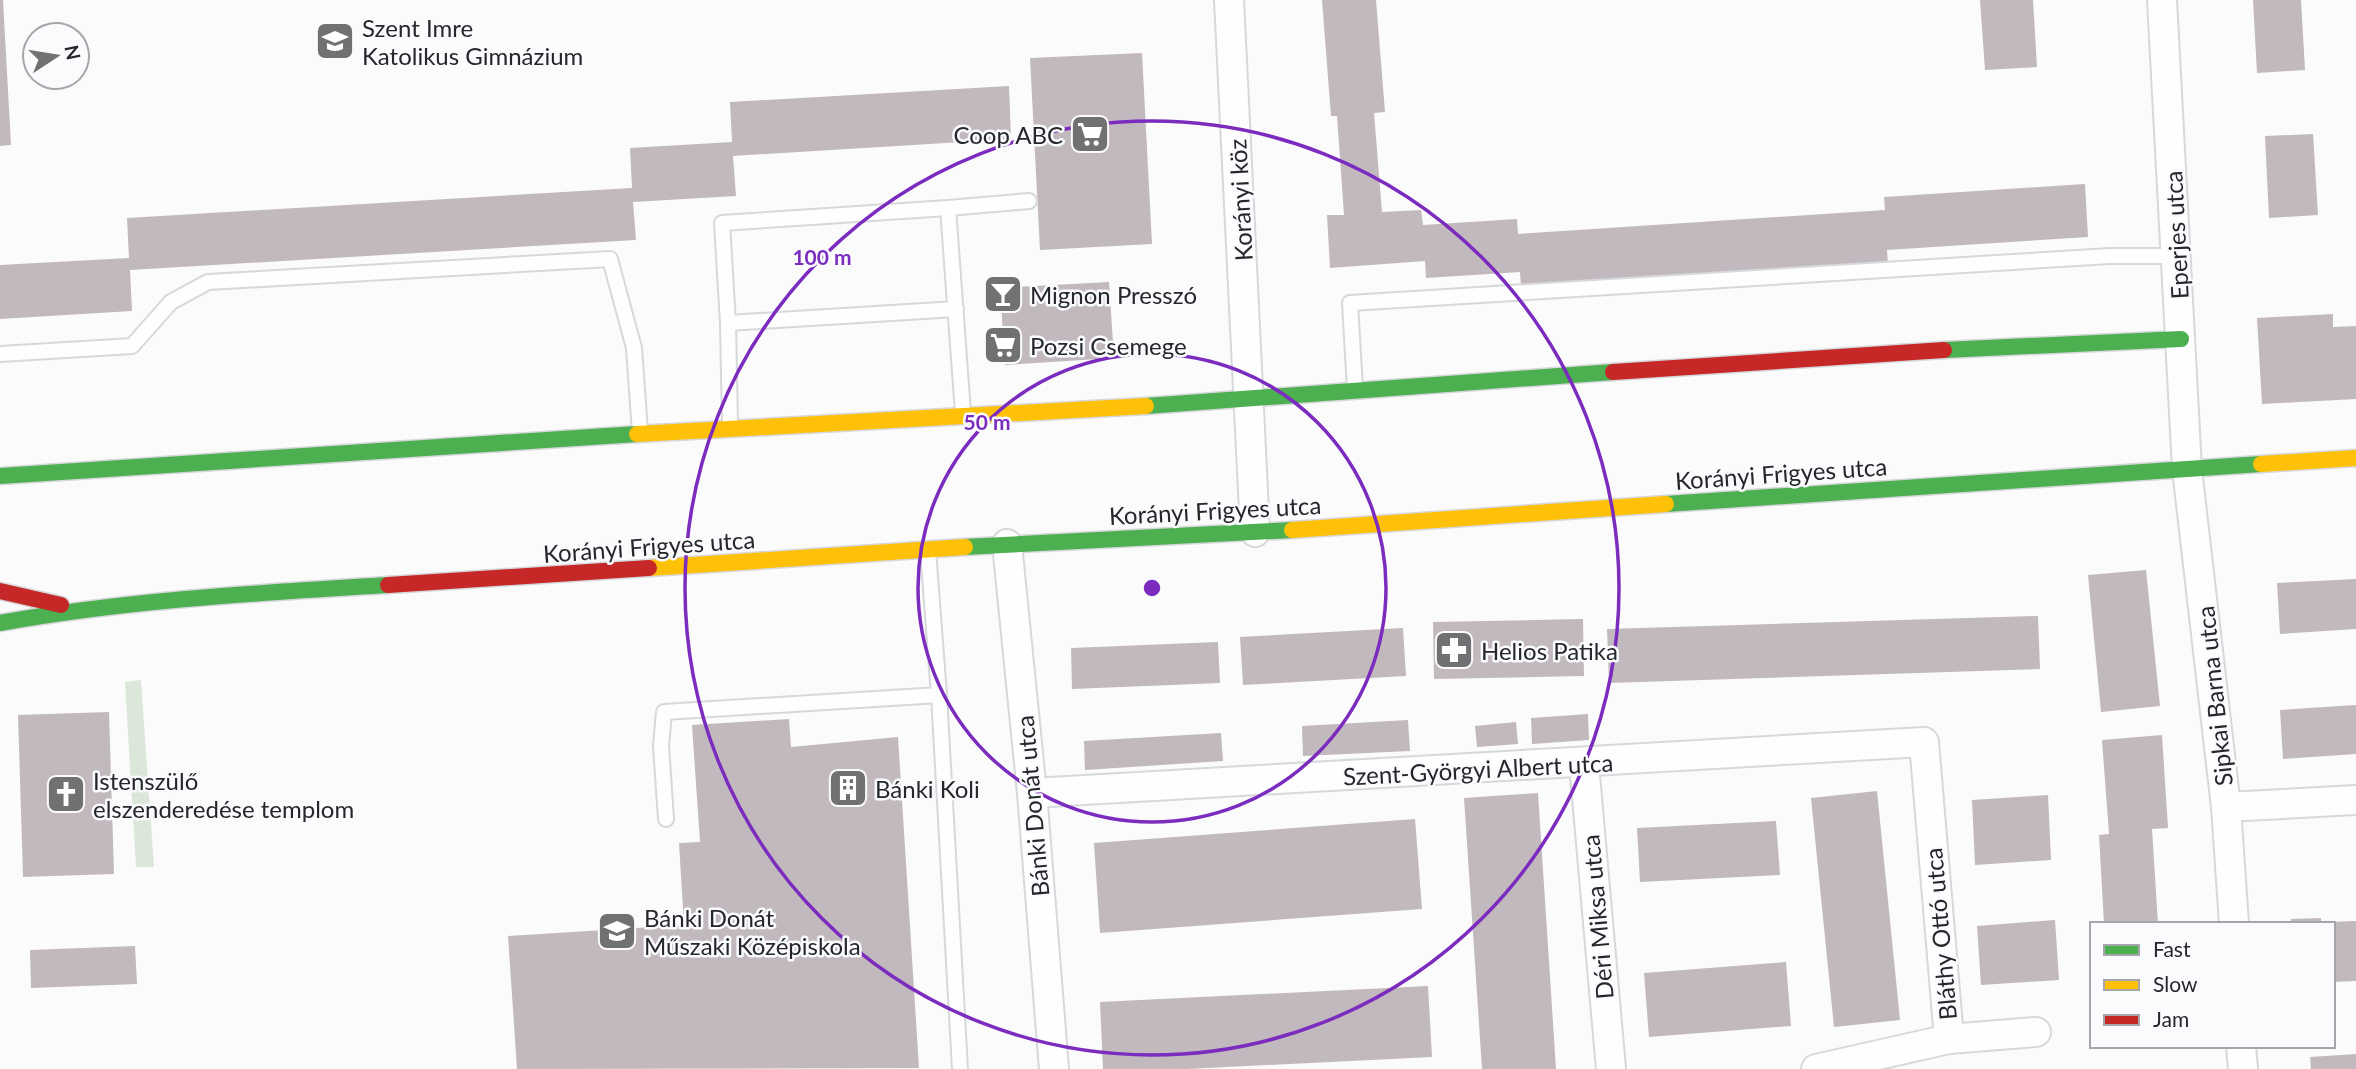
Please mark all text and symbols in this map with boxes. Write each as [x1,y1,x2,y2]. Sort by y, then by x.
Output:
place label: Szent Imre Katolikus Gimnázium [362,13,583,70]
school or university icon: Szent Imre Katolikus Gimnázium [314,20,356,62]
north arrow [21,21,91,91]
text: N [60,43,86,62]
supermarket icon: Coop ABC [1069,113,1111,155]
place label: Coop ABC [953,120,1063,149]
street label: Korányi köz [1222,138,1258,262]
street label: Eperjes utca [2158,170,2194,300]
text: 100 m [792,244,852,269]
bar icon: Mignon Presszó [982,273,1024,315]
place label: Mignon Presszó [1030,280,1197,309]
supermarket icon: Pozsi Csemege [982,324,1024,366]
place label: Pozsi Csemege [1030,331,1187,360]
text: 50 m [963,409,1011,434]
street label: Korányi Frigyes utca [1674,451,1888,495]
street label: Korányi Frigyes utca [1108,490,1322,530]
street label: Korányi Frigyes utca [542,524,756,568]
centre of rings [1140,576,1164,600]
street label: Sipkai Barna utca [2190,605,2238,787]
pharmacy icon: Helios Patika [1433,629,1475,671]
place label: Helios Patika [1481,636,1618,665]
street label: Bánki Donát utca [1010,714,1054,898]
street label: Szent-Györgyi Albert utca [1342,747,1614,791]
place label: Istenszülő elszenderedése templom [93,766,354,823]
building icon: Bánki Koli [827,767,869,809]
church icon: Istenszülő elszenderedése templom [45,773,87,815]
place label: Bánki Koli [875,774,980,803]
street label: Déri Miksa utca [1575,833,1619,1001]
street label: Bláthy Ottó utca [1918,847,1962,1021]
place label: Bánki Donát Műszaki Középiskola [644,903,861,960]
school or university icon: Bánki Donát Műszaki Középiskola [596,910,638,952]
legend [2090,922,2335,1048]
text: Fast [2153,936,2191,961]
text: Slow [2153,971,2198,996]
text: Jam [2153,1006,2189,1031]

